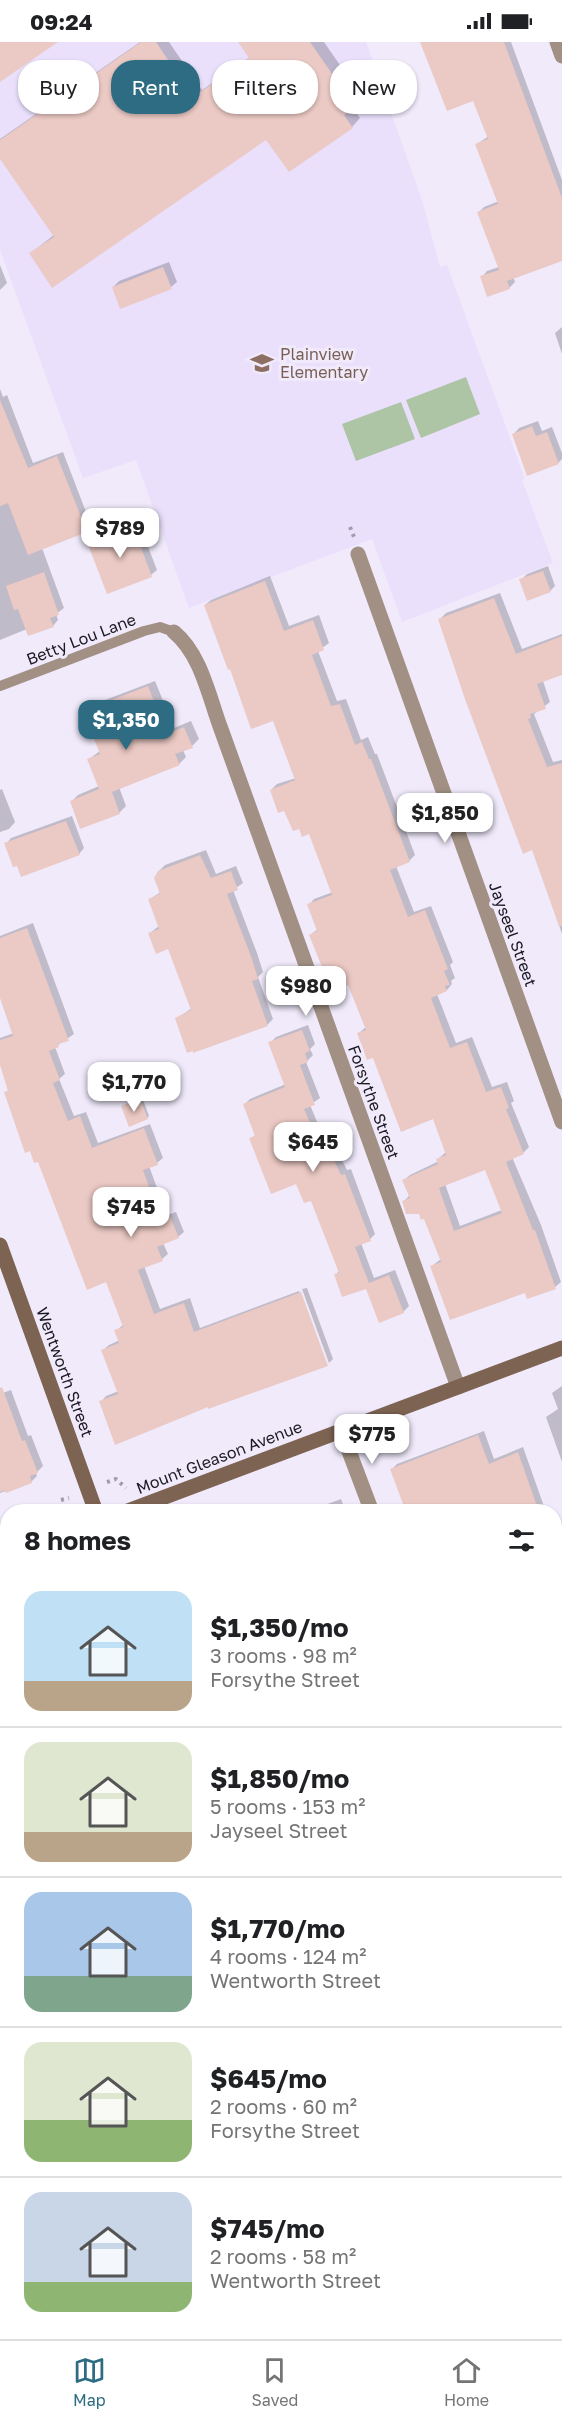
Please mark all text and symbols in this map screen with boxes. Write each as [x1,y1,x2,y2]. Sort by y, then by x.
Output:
text: 09:24 [30,8,92,35]
chip: Buy [18,60,99,114]
chip: Rent [111,60,200,114]
chip: Filters [212,60,318,114]
chip: New [330,60,417,114]
place label: Plainview Elementary [280,344,368,382]
school or university icon: Plainview Elementary [249,350,275,376]
pin: $789 [84,508,156,559]
text: $789 [95,515,145,539]
street label: Betty Lou Lane [23,609,139,669]
pin: $1,350 [77,700,175,751]
text: $1,350 [92,707,160,731]
pin: $1,850 [396,793,494,844]
text: $1,850 [411,800,479,824]
street label: Jayseel Street [485,879,541,989]
pin: $980 [270,966,342,1017]
text: $980 [280,973,332,997]
street label: Forsythe Street [344,1042,404,1162]
pin: $1,770 [85,1062,183,1113]
text: $1,770 [102,1069,166,1093]
pin: $645 [277,1122,349,1173]
text: $645 [288,1129,338,1153]
pin: $745 [95,1187,167,1238]
text: $745 [107,1194,156,1218]
street label: Wentworth Street [32,1304,98,1440]
pin: $775 [336,1414,408,1465]
street label: Mount Gleason Avenue [133,1416,305,1498]
text: $775 [348,1421,396,1445]
icon: filters [505,1524,538,1557]
text: 8 homes [24,1525,131,1556]
text: $1,350/mo [210,1612,349,1643]
icon: home [72,1615,144,1687]
text: 3 rooms · 98 m² [210,1643,357,1667]
text: Forsythe Street [210,1667,360,1691]
text: $1,850/mo [210,1763,349,1794]
icon: home [72,1766,144,1838]
text: 5 rooms · 153 m² [210,1794,365,1818]
text: Jayseel Street [210,1818,348,1842]
text: $1,770/mo [210,1913,345,1944]
icon: home [72,1916,144,1988]
text: 4 rooms · 124 m² [210,1944,367,1968]
text: Wentworth Street [210,1968,381,1992]
text: $645/mo [210,2063,327,2094]
icon: home [72,2066,144,2138]
text: 2 rooms · 60 m² [210,2094,357,2118]
text: Forsythe Street [210,2118,360,2142]
text: $745/mo [210,2213,325,2244]
icon: home [72,2216,144,2288]
text: 2 rooms · 58 m² [210,2244,356,2268]
text: Wentworth Street [210,2268,381,2292]
tab: Map [73,2354,106,2410]
tab: Saved [252,2354,298,2410]
tab: Home [444,2354,489,2410]

